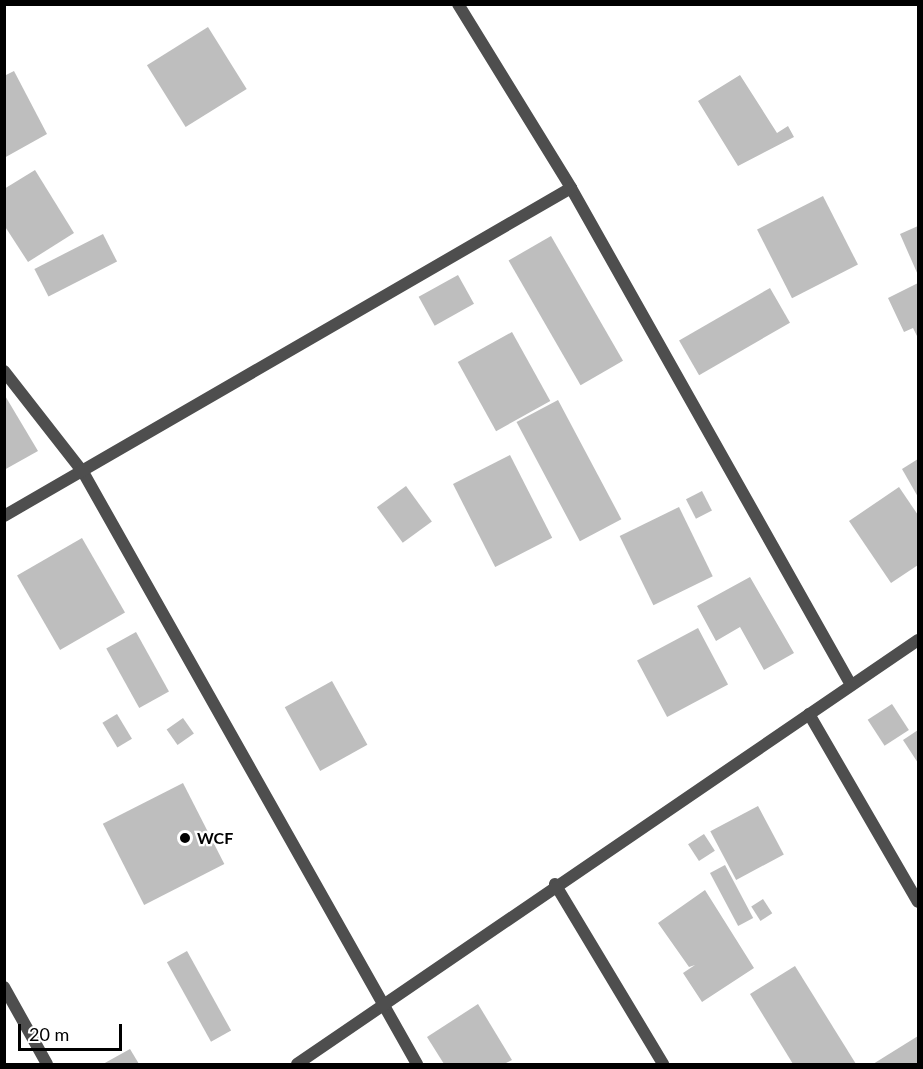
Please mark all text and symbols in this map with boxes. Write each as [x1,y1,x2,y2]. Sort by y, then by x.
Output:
place label: WCF [197,828,233,848]
marker: WCF [178,831,192,845]
scale bar [21,1012,124,1050]
text: 20 m [29,1023,69,1045]

